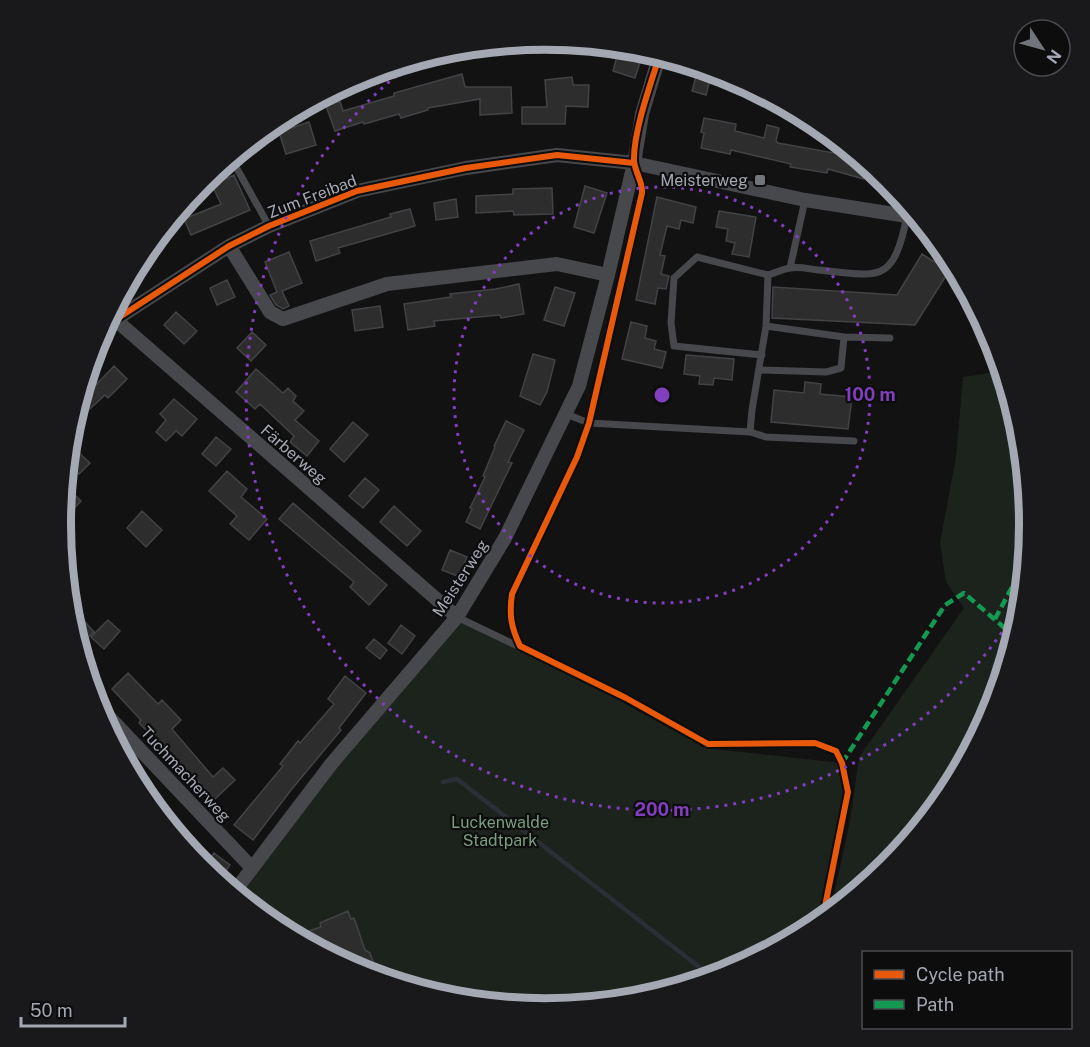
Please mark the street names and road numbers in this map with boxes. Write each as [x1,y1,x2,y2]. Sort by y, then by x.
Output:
street label: Zum Freibad [265,171,359,222]
street label: Färberweg [257,421,330,488]
street label: Meisterweg [429,536,492,620]
street label: Tuchmacherweg [137,723,235,826]

